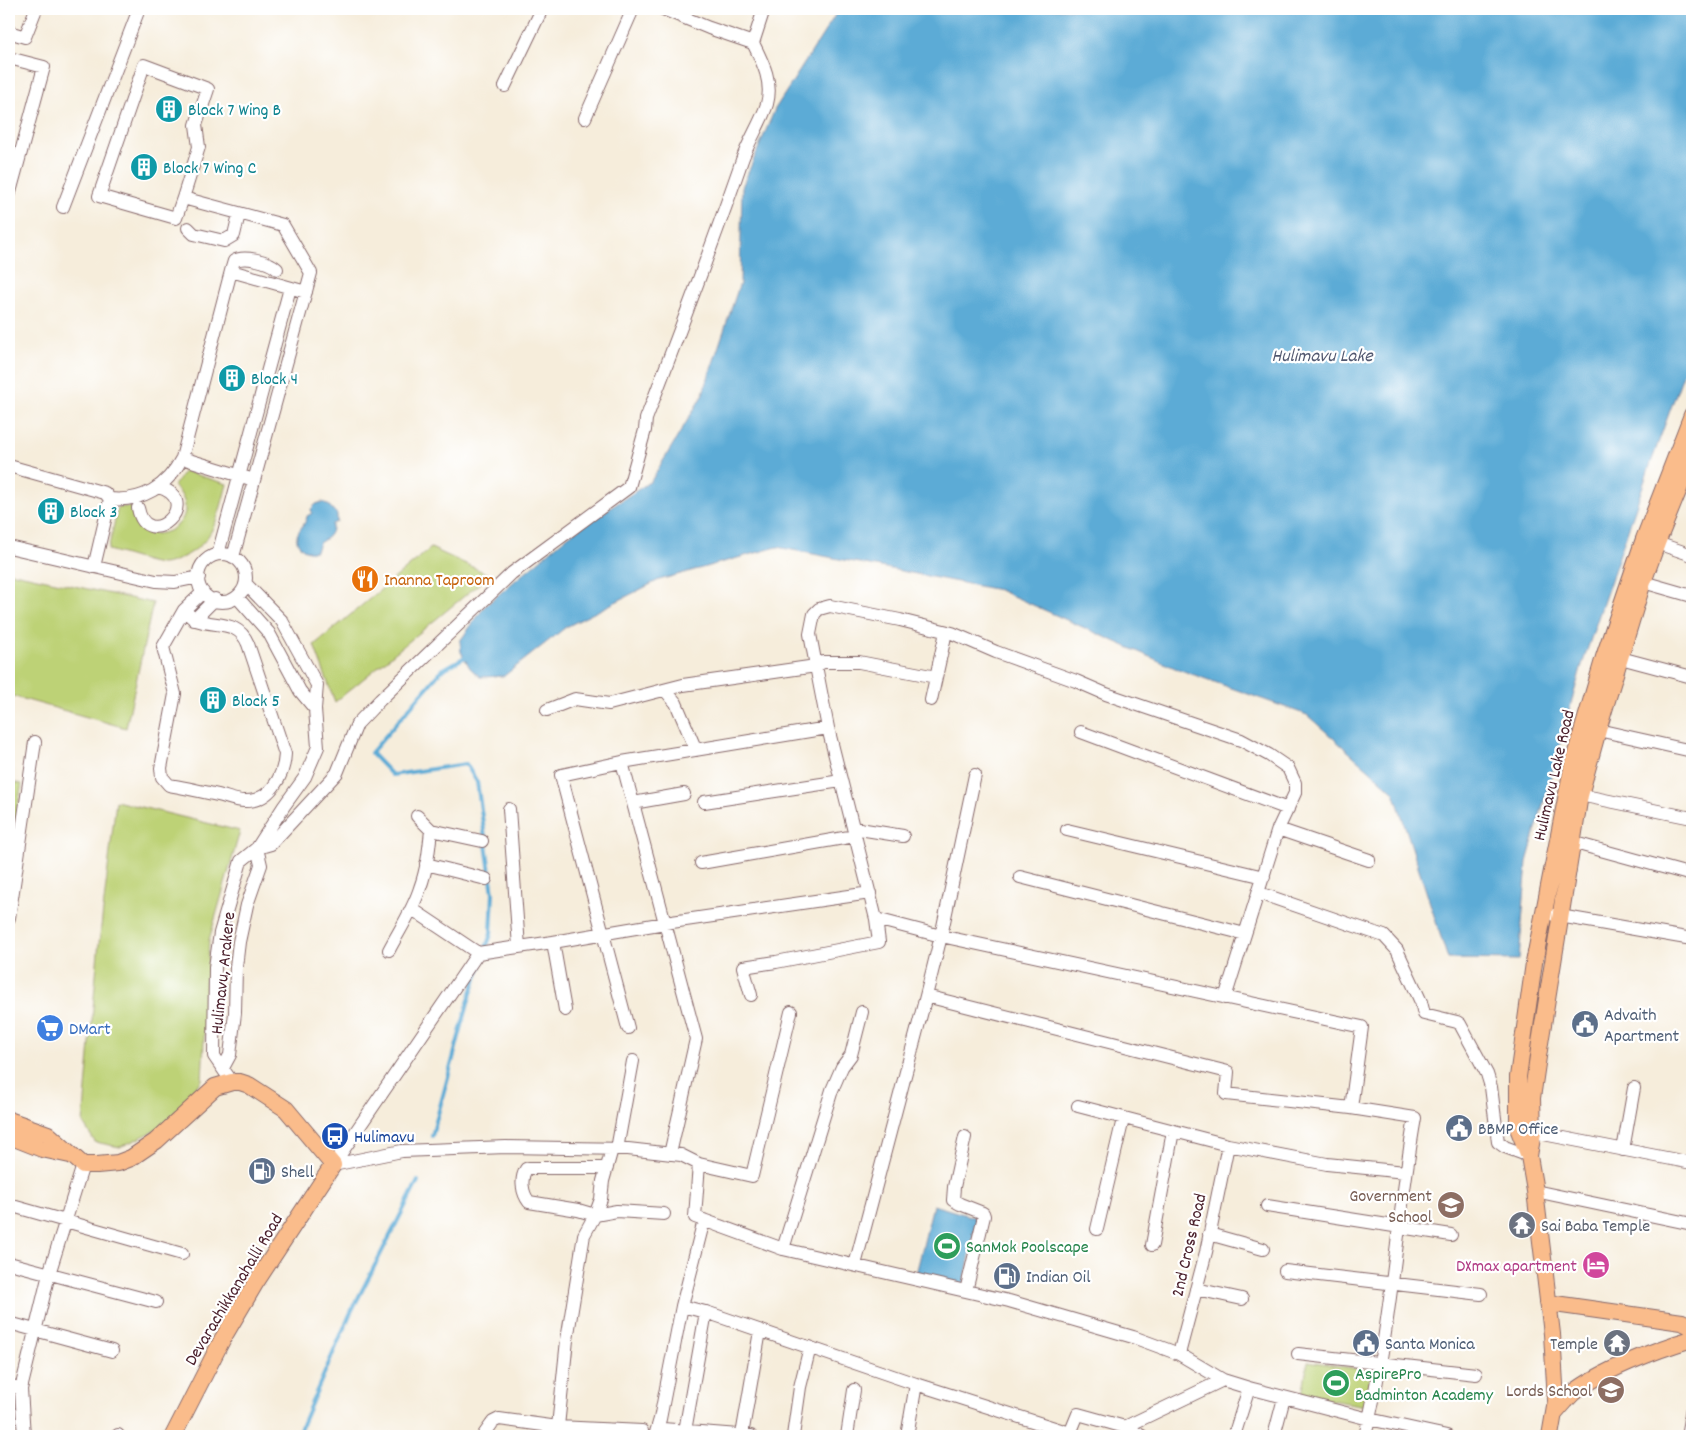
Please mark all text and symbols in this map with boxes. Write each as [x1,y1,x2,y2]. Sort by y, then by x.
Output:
building icon: Block 7 Wing B [154,94,184,124]
place label: Block 7 Wing B [188,99,281,124]
building icon: Block 7 Wing C [129,152,159,182]
place label: Block 7 Wing C [163,157,257,182]
water label: Hulimavu Lake [1271,344,1374,371]
building icon: Block 4 [217,363,247,393]
place label: Block 4 [251,368,298,393]
building icon: Block 3 [36,496,66,526]
place label: Block 3 [70,501,118,526]
restaurant icon: Inanna Taproom [350,564,380,594]
place label: Inanna Taproom [384,569,495,594]
building icon: Block 5 [198,685,228,715]
place label: Block 5 [232,690,280,715]
street label: Hulimavu Lake Road [1528,708,1583,843]
street label: Hulimavu, Arakere [206,911,243,1036]
place label: Advaith Apartment [1604,1004,1679,1050]
public building icon: Advaith Apartment [1570,1009,1600,1039]
supermarket icon: DMart [35,1013,65,1043]
place label: DMart [69,1018,111,1043]
public building icon: BBMP Office [1444,1113,1474,1143]
place label: BBMP Office [1478,1118,1558,1143]
bus stop icon: Hulimavu [320,1121,350,1151]
place label: Hulimavu [354,1126,415,1151]
fuel station icon: Shell [247,1156,277,1186]
place label: Shell [281,1161,314,1186]
place label: Government School [1349,1185,1433,1231]
school or university icon: Government School [1436,1190,1466,1220]
street label: 2nd Cross Road [1166,1191,1214,1300]
street label: Devarachikkanahalli Road [180,1210,290,1371]
temple icon: Sai Baba Temple [1507,1210,1537,1240]
place label: Sai Baba Temple [1541,1215,1650,1240]
sports icon: SanMok Poolscape [932,1231,962,1261]
place label: SanMok Poolscape [966,1236,1089,1261]
hotel icon: DXmax apartment [1581,1250,1611,1280]
place label: DXmax apartment [1456,1255,1577,1280]
fuel station icon: Indian Oil [992,1261,1022,1291]
place label: Indian Oil [1026,1266,1091,1291]
public building icon: Santa Monica [1351,1328,1381,1358]
temple icon: Temple [1602,1328,1632,1358]
place label: Santa Monica [1385,1333,1475,1358]
place label: Temple [1550,1333,1598,1358]
place label: AspirePro Badminton Academy [1355,1363,1494,1409]
sports icon: AspirePro Badminton Academy [1321,1368,1351,1398]
school or university icon: Lords School [1596,1375,1626,1405]
place label: Lords School [1506,1380,1593,1405]

